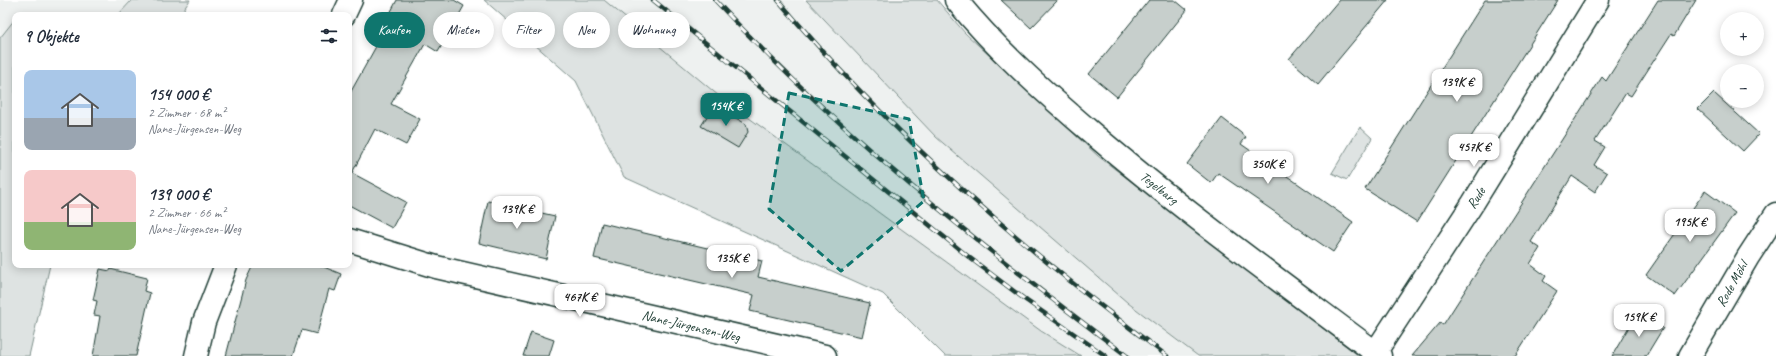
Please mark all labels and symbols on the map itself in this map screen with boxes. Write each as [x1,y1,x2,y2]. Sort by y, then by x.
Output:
pin: 139K € [1424,69,1490,103]
pin: 154K € [693,93,759,127]
pin: 457K € [1441,134,1507,168]
pin: 350K € [1235,151,1301,185]
street label: Tegelbarg [1137,168,1182,209]
street label: Rude [1463,183,1490,212]
pin: 139K € [484,196,550,230]
pin: 195K € [1657,209,1723,243]
pin: 135K € [699,245,765,279]
street label: Rode Möhl [1712,256,1753,310]
pin: 467K € [547,284,613,318]
pin: 159K € [1606,304,1672,338]
street label: Nane-Jürgensen-Weg [640,306,743,346]

